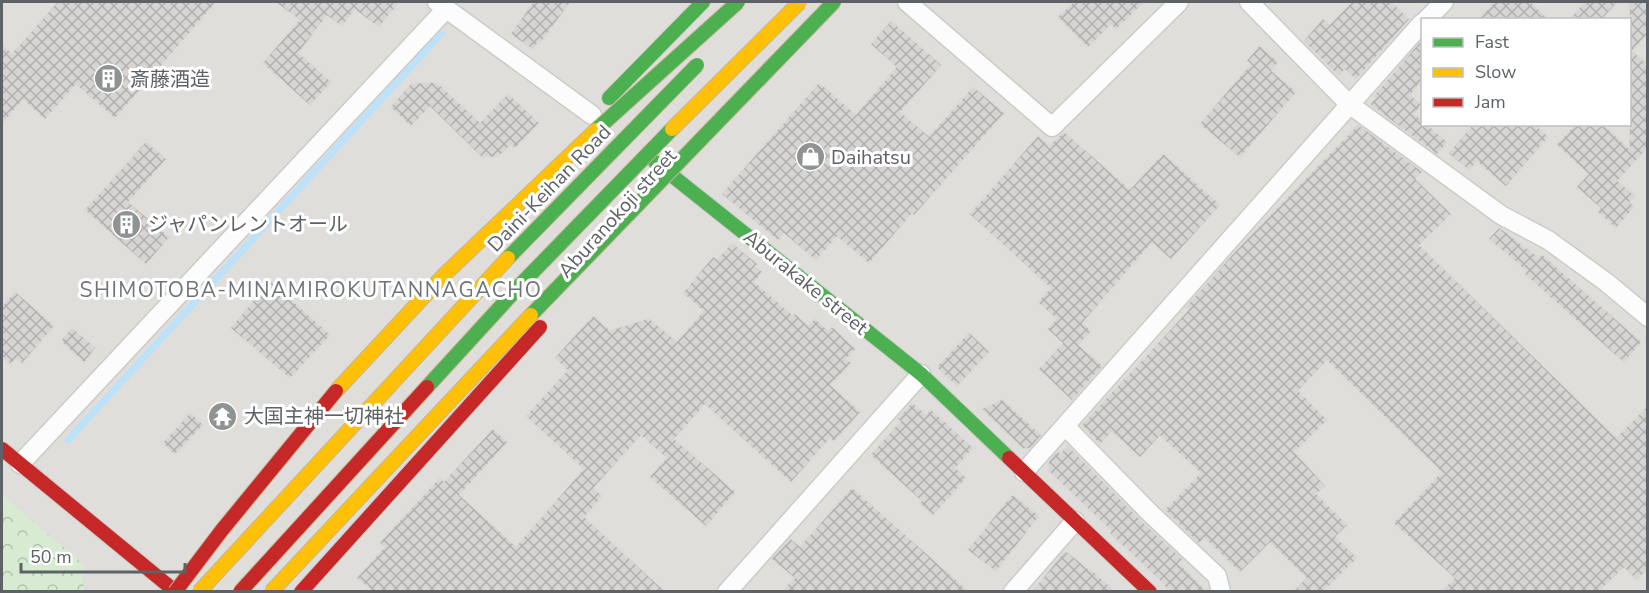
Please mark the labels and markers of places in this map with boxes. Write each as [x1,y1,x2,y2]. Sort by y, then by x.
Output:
building icon: 斎藤酒造 [93,63,125,95]
place label: 斎藤酒造 [130,66,210,93]
shop icon: Daihatsu [794,141,826,173]
place label: Daihatsu [831,144,911,171]
building icon: ジャパンレントオール [111,208,143,240]
place label: ジャパンレントオール [148,211,348,238]
temple icon: 大国主神一切神社 [207,400,239,432]
place label: 大国主神一切神社 [244,403,404,430]

